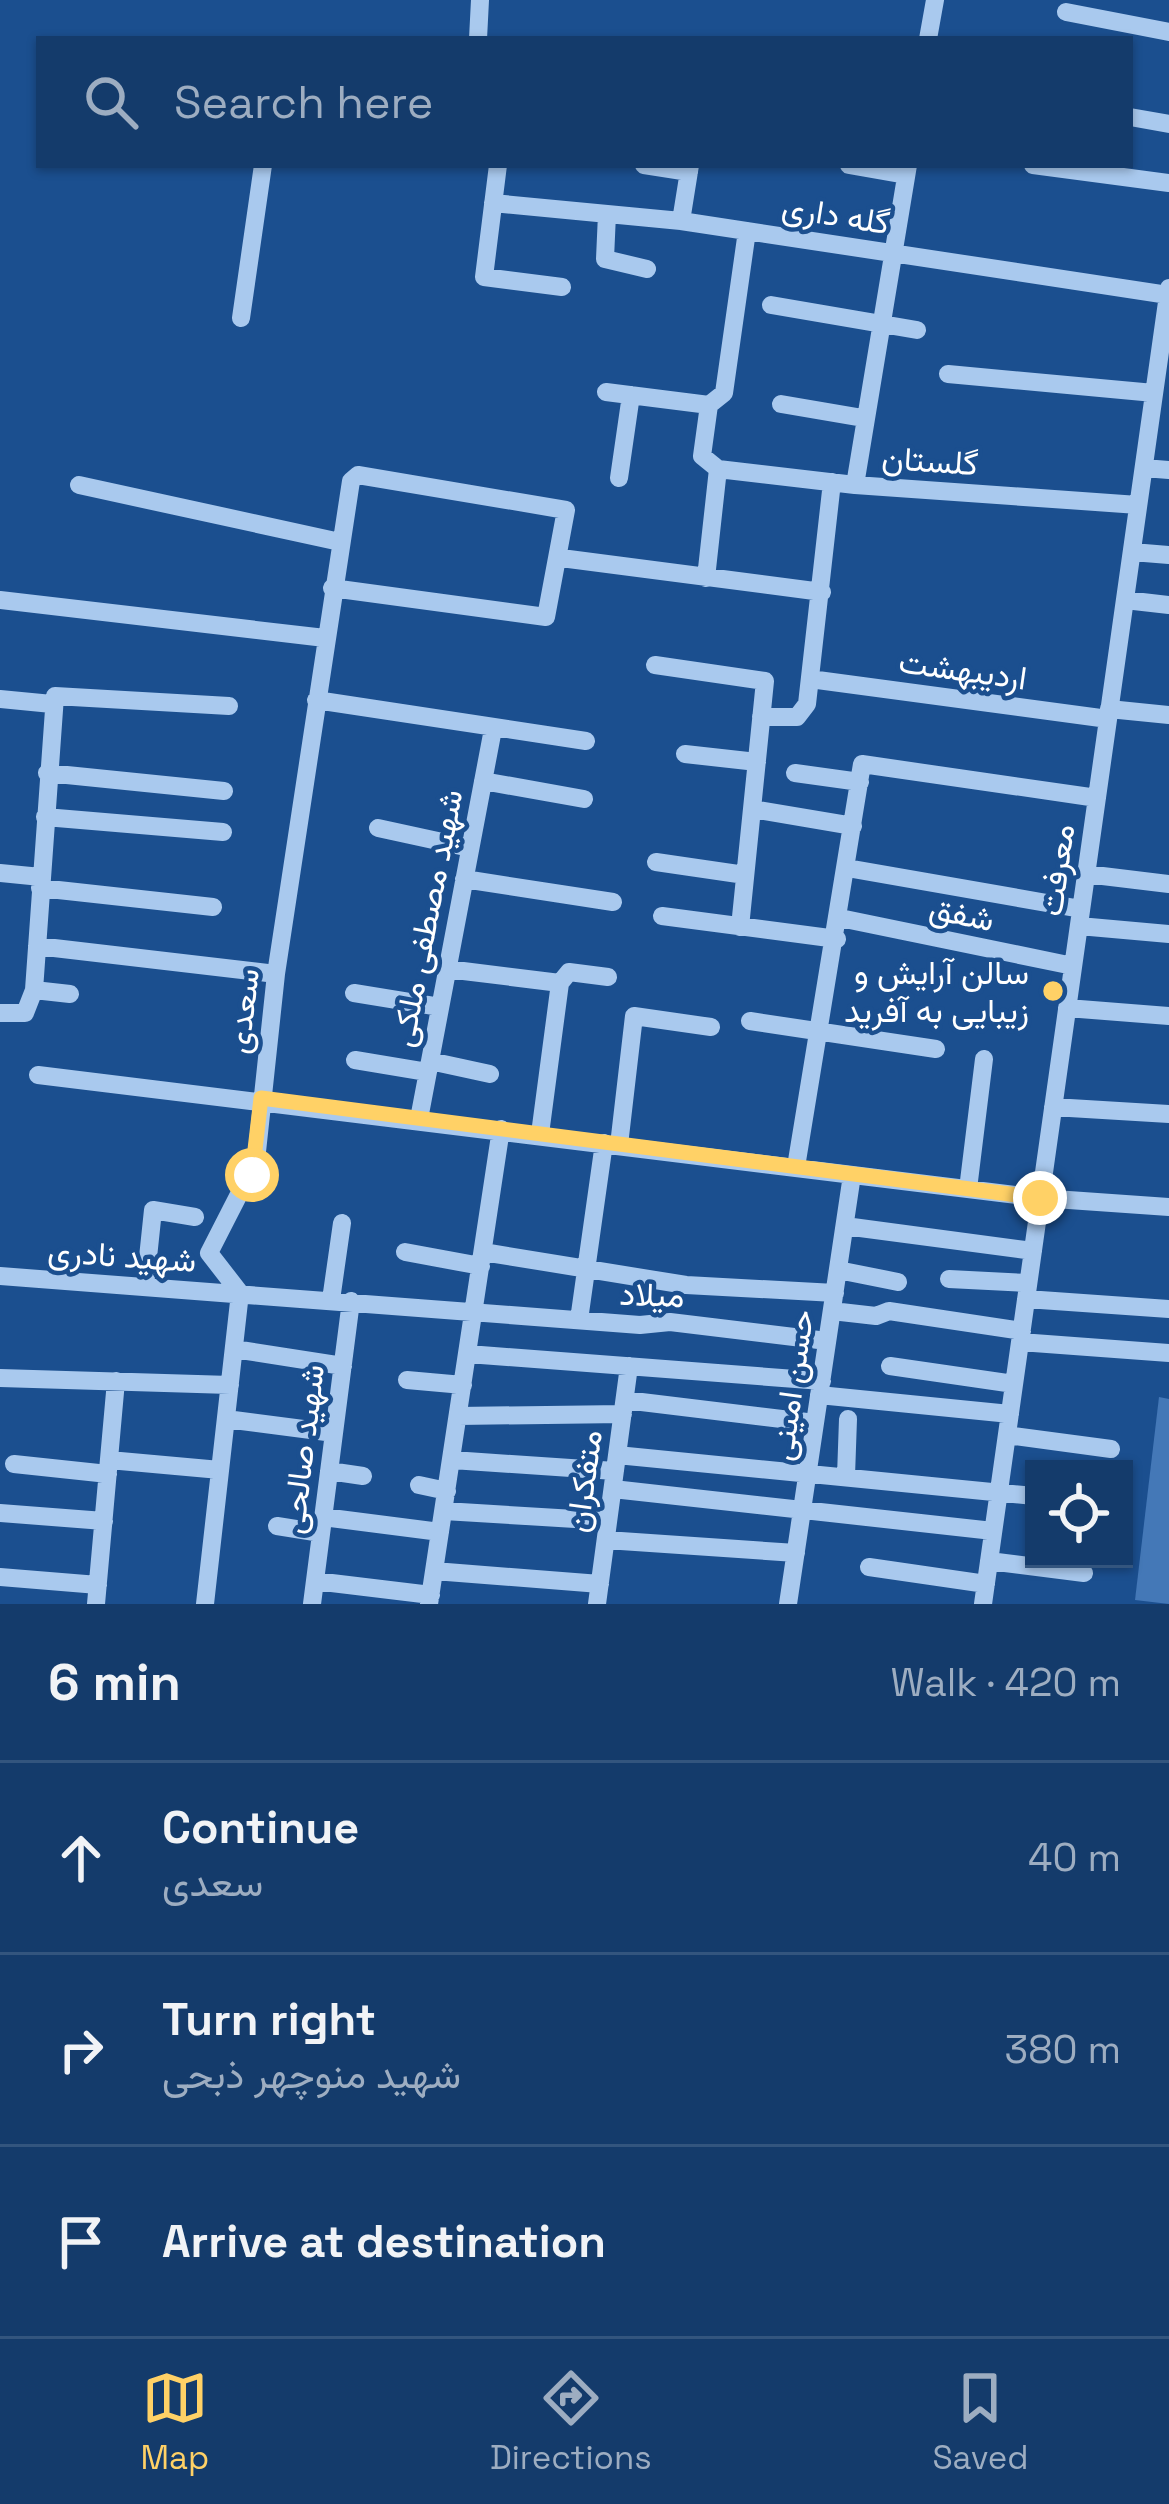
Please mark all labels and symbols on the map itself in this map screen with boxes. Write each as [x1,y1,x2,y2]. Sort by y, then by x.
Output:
street label: گله داری [779,186,893,244]
street label: گلستان [880,437,980,485]
street label: اردیبهشت [896,640,1030,700]
street label: شهید مصطفی ملکی [381,786,473,1050]
street label: معرفت [1030,821,1084,919]
street label: شفق [926,887,998,941]
place label: سالن آرایش و زیبایی به آفرید [844,952,1029,1032]
street label: سعدی [217,966,269,1056]
marker: سالن آرایش و زیبایی به آفرید [1040,978,1066,1004]
route start [225,1148,279,1202]
route end [1013,1171,1067,1225]
street label: شهید نادری [46,1230,198,1282]
street label: میلاد [619,1273,685,1317]
street label: حسن امینی [761,1307,823,1463]
street label: شهید صالحی [272,1362,334,1536]
street label: متفکران [556,1427,612,1535]

